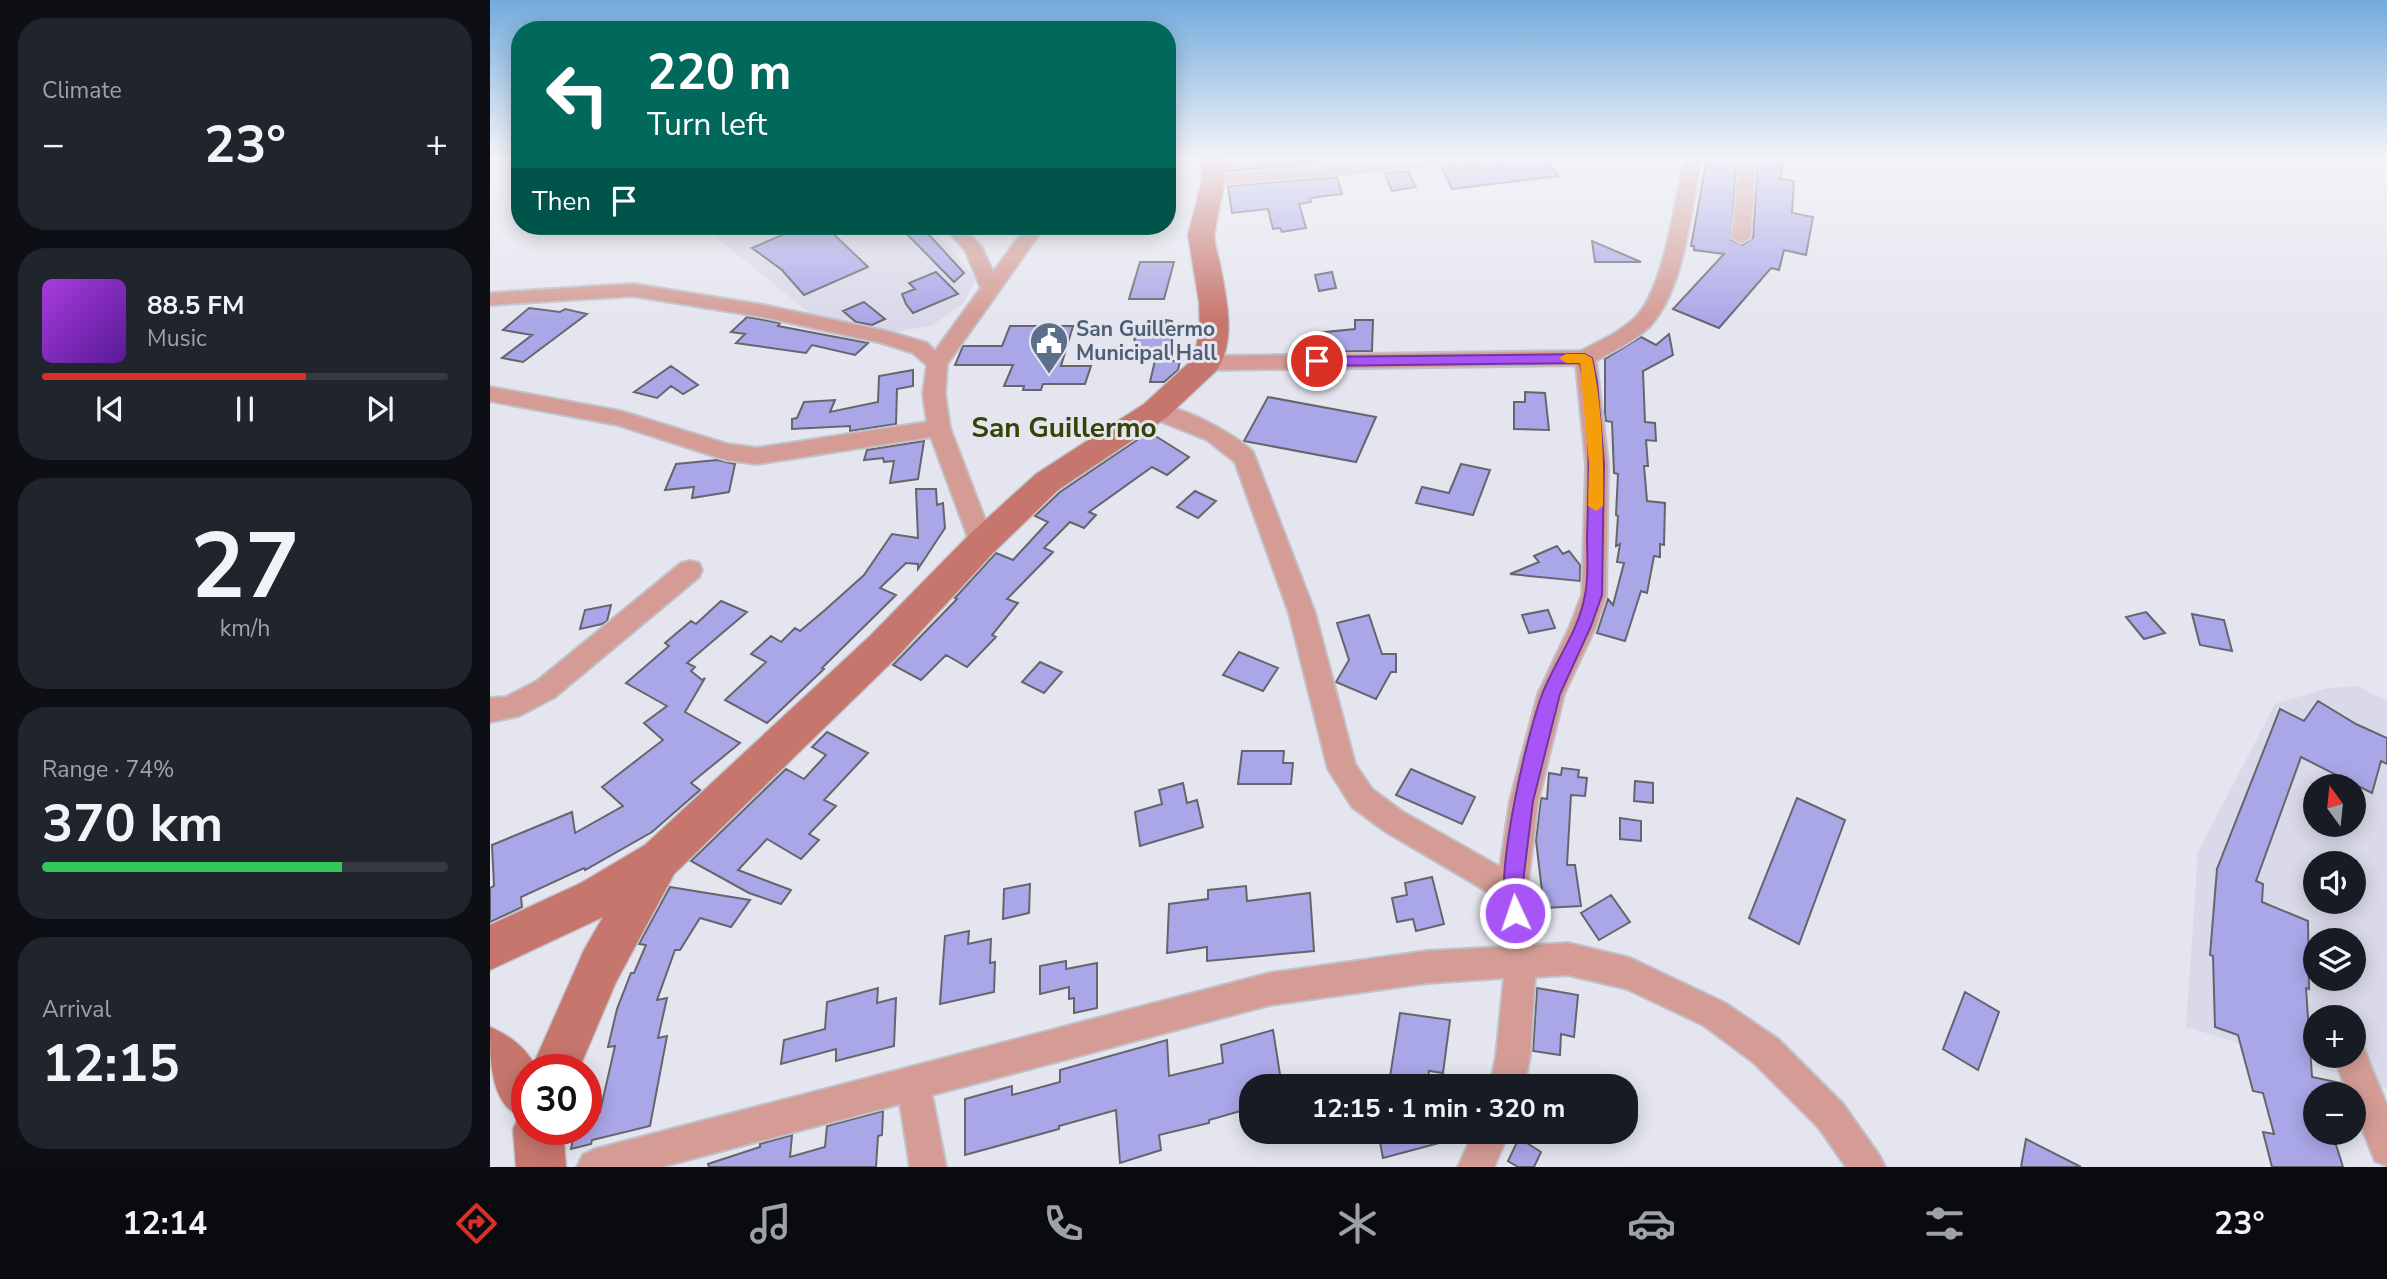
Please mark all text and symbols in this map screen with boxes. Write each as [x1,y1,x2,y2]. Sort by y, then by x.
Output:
text: 220 m [647,39,791,106]
icon: left [532,49,623,140]
text: Climate [42,75,122,106]
text: Turn left [647,103,767,146]
text: 23° [204,109,286,180]
text: − [42,119,65,170]
text: + [425,119,448,170]
icon: arrive [605,182,643,220]
text: Then [532,184,591,219]
text: 88.5 FM [147,288,244,323]
place label: San Guillermo Municipal Hall [1076,315,1217,367]
public building icon: San Guillermo Municipal Hall [1028,320,1070,375]
text: Music [147,323,207,354]
pin [1287,331,1347,391]
icon: arrive [1298,342,1336,380]
icon: previous [91,390,129,428]
icon: pause [226,390,264,428]
icon: next [361,390,399,428]
district label: San Guillermo [971,409,1157,447]
text: 27 [190,505,300,629]
text: km/h [220,613,270,644]
text: Range · 74% [42,754,174,785]
north arrow [2303,774,2366,836]
map controls [2303,774,2366,1145]
text: 370 km [42,788,223,859]
button: sound [2303,851,2366,914]
position arrow [1478,876,1552,950]
button: layers [2303,928,2366,991]
text: Arrival [42,994,111,1025]
button: + [2303,1005,2366,1068]
text: 12:15 [42,1028,180,1099]
speed limit sign: 30 [511,1054,602,1145]
button: − [2303,1082,2366,1145]
text: 12:15 · 1 min · 320 m [1312,1091,1565,1126]
icon: directions [452,1199,501,1248]
icon: music [746,1199,795,1248]
icon: phone [1039,1199,1088,1248]
icon: climate [1333,1199,1382,1248]
icon: car [1627,1199,1676,1248]
icon: filters [1920,1199,1969,1248]
text: 12:14 [122,1202,207,1245]
text: 23° [2214,1202,2265,1245]

